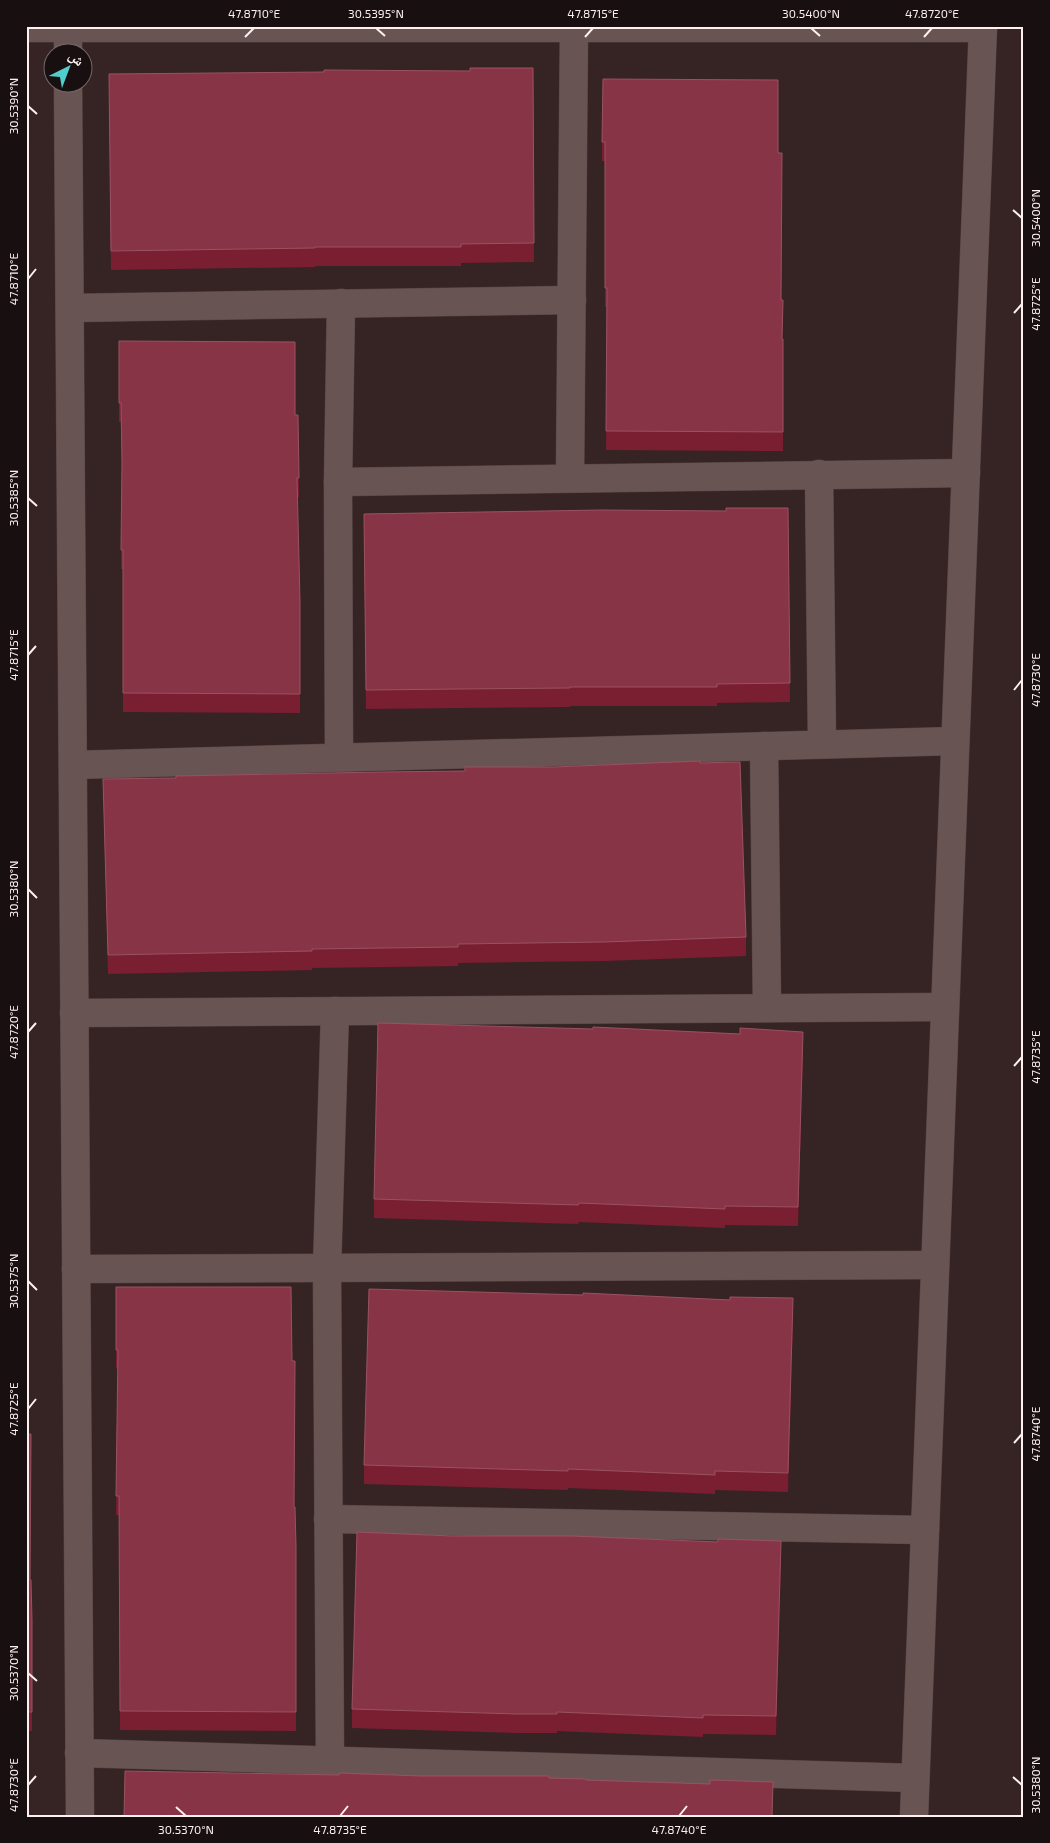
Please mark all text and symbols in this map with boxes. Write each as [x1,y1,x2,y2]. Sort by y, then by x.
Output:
text: 47.8710°E [228,6,280,20]
text: 30.5395°N [348,6,404,20]
text: 47.8715°E [567,6,619,20]
text: 30.5400°N [782,6,840,20]
text: 47.8720°E [905,6,959,20]
north arrow [42,42,92,92]
text: ش [65,47,88,70]
text: 30.5390°N [6,78,20,134]
text: 30.5400°N [1028,189,1042,247]
text: 47.8710°E [6,253,20,305]
text: 47.8725°E [1028,277,1042,331]
text: 30.5385°N [6,470,20,526]
text: 47.8715°E [6,629,20,681]
text: 47.8730°E [1028,653,1042,707]
text: 30.5380°N [6,860,20,918]
text: 47.8720°E [6,1005,20,1059]
text: 47.8735°E [1028,1030,1042,1084]
text: 30.5375°N [6,1253,20,1309]
text: 47.8725°E [6,1382,20,1436]
text: 47.8740°E [1028,1406,1042,1461]
text: 30.5370°N [6,1645,20,1701]
text: 30.5380°N [1028,1756,1042,1814]
text: 47.8730°E [6,1758,20,1812]
text: 30.5370°N [158,1822,214,1836]
text: 47.8735°E [313,1822,367,1836]
text: 47.8740°E [652,1822,707,1836]

